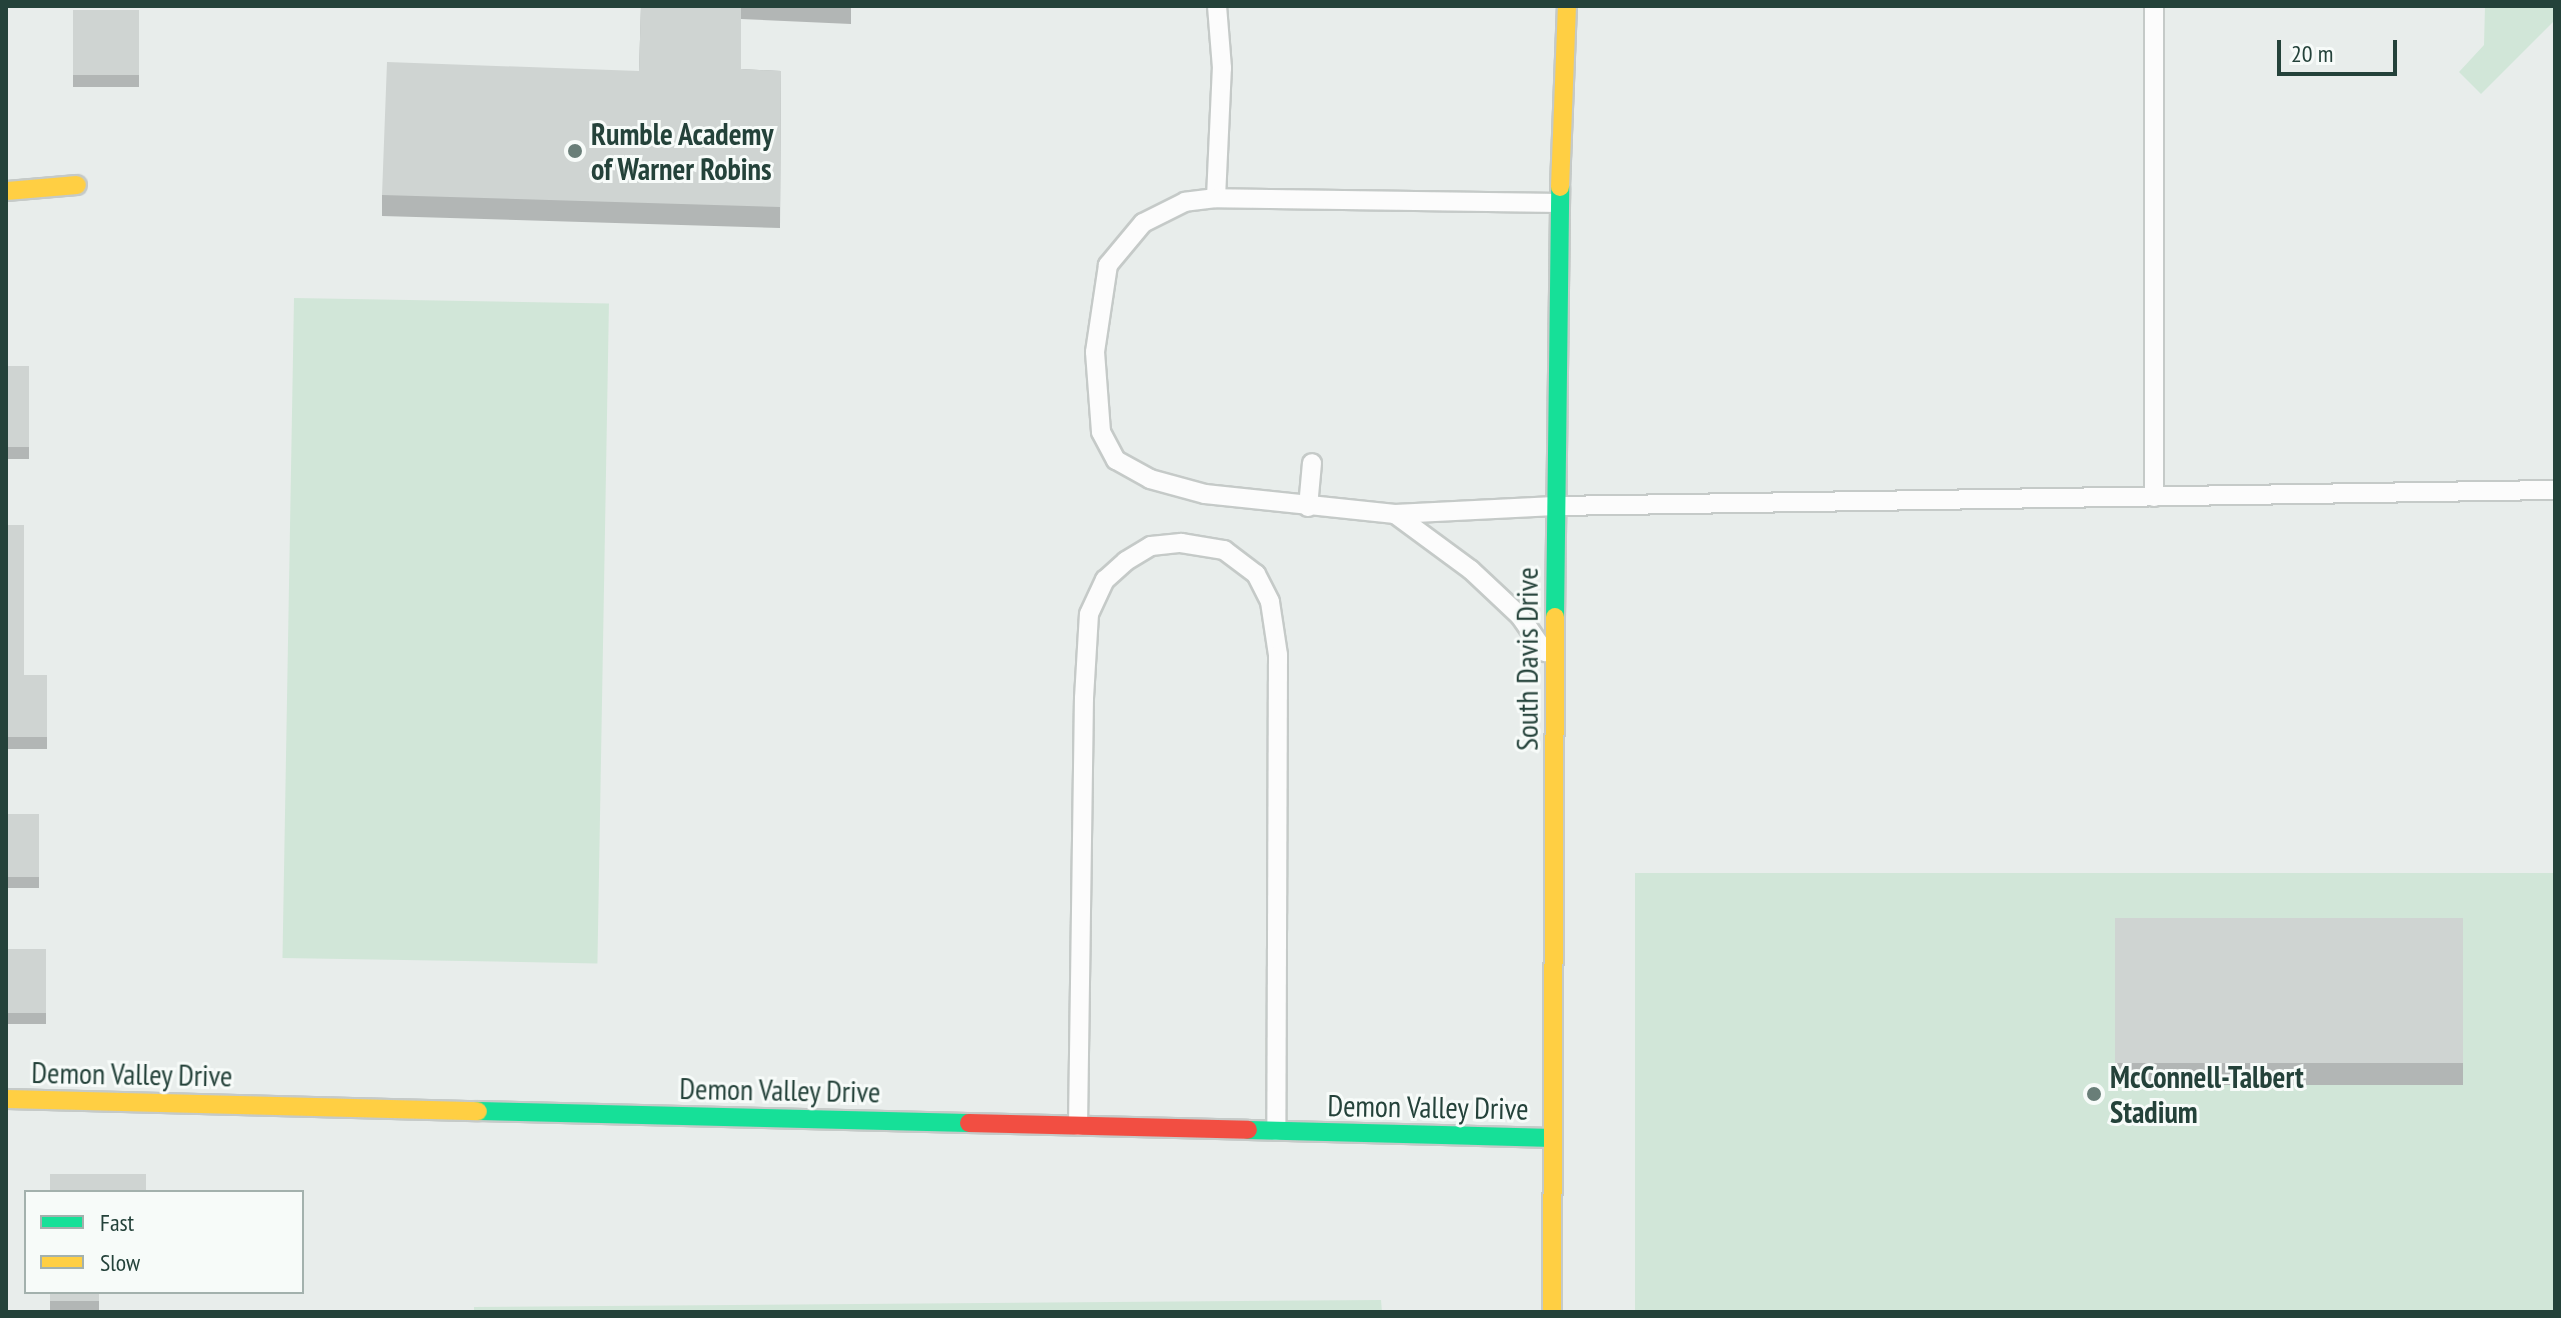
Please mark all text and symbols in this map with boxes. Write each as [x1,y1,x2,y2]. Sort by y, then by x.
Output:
scale bar [2281,24,2401,74]
text: 20 m [2291,38,2333,69]
place label: Rumble Academy of Warner Robins [591,116,774,186]
marker: Rumble Academy of Warner Robins [566,142,584,160]
street label: South Davis Drive [1509,567,1545,751]
street label: Demon Valley Drive [30,1054,234,1094]
place label: McConnell-Talbert Stadium [2110,1059,2304,1130]
street label: Demon Valley Drive [678,1070,882,1110]
marker: McConnell-Talbert Stadium [2085,1085,2103,1103]
street label: Demon Valley Drive [1326,1087,1530,1127]
legend [24,1190,304,1294]
text: Fast [100,1207,134,1238]
text: Slow [100,1247,140,1278]

